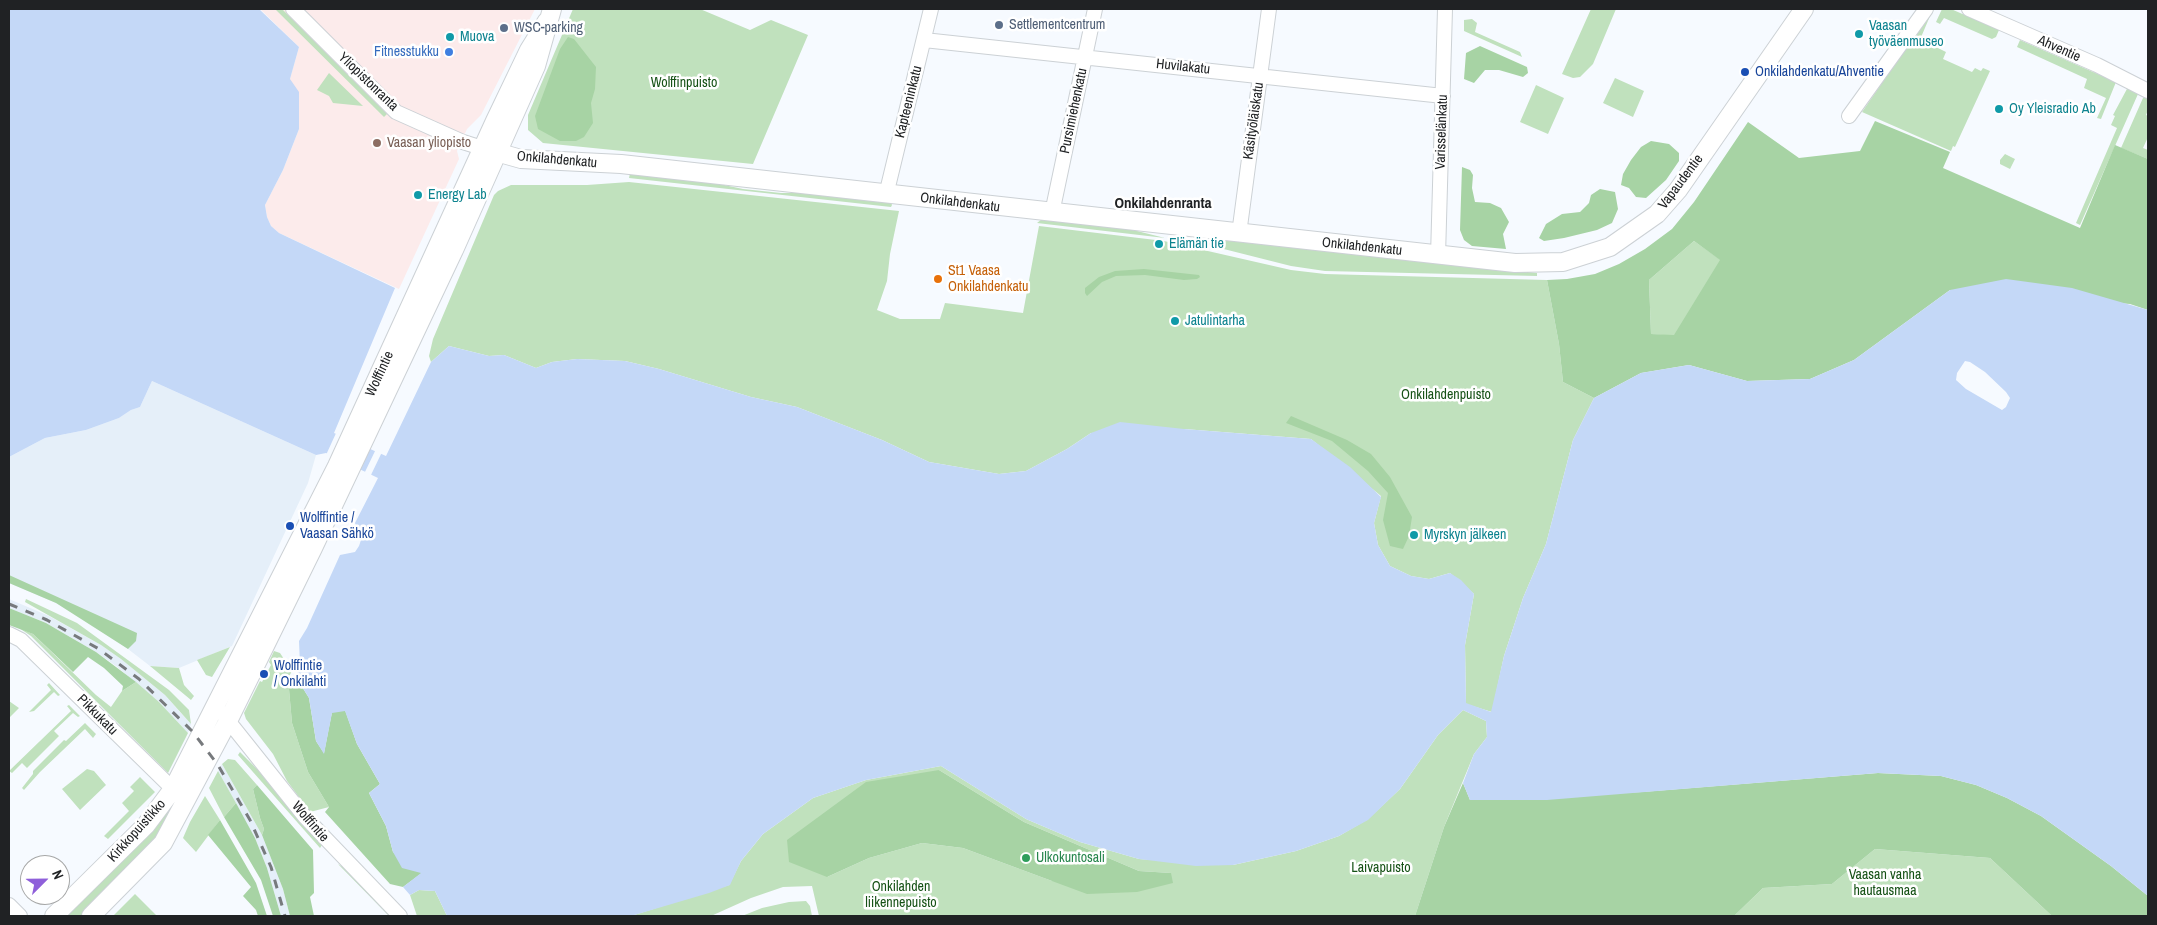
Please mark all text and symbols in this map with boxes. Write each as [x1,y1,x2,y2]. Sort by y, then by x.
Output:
place label: Settlementcentrum [1009,17,1105,33]
place label: Vaasan työväenmuseo [1869,18,1944,50]
marker: Settlementcentrum [993,19,1005,31]
place label: WSC-parking [514,20,583,36]
marker: WSC-parking [498,22,510,34]
marker: Vaasan työväenmuseo [1853,28,1865,40]
place label: Muova [460,29,494,45]
marker: Muova [444,31,456,43]
street label: Ahventie [2035,32,2083,66]
place label: Fitnesstukku [374,44,439,60]
marker: Fitnesstukku [443,46,455,58]
street label: Yliopistonranta [334,49,402,115]
street label: Huvilakatu [1155,56,1211,78]
street label: Kapteeninkatu [892,64,926,140]
place label: Onkilahdenkatu/Ahventie [1755,64,1884,80]
marker: Onkilahdenkatu/Ahventie [1739,66,1751,78]
street label: Pursimiehenkatu [1057,67,1091,155]
park label: Wolffinpuisto [651,75,717,91]
street label: Käsityöläiskatu [1240,81,1268,161]
street label: Varisselänkatu [1432,94,1452,170]
place label: Oy Yleisradio Ab [2009,101,2096,117]
marker: Oy Yleisradio Ab [1993,103,2005,115]
place label: Vaasan yliopisto [387,135,471,151]
marker: Vaasan yliopisto [371,137,383,149]
street label: Onkilahdenkatu [516,148,598,172]
street label: Vapaudentie [1655,151,1707,213]
place label: Energy Lab [428,187,487,203]
marker: Energy Lab [412,189,424,201]
street label: Onkilahdenkatu [919,190,1001,216]
district label: Onkilahdenranta [1114,195,1212,213]
street label: Onkilahdenkatu [1321,234,1403,260]
place label: Elämän tie [1169,236,1224,252]
marker: Elämän tie [1153,238,1165,250]
place label: St1 Vaasa Onkilahdenkatu [948,263,1028,296]
marker: St1 Vaasa Onkilahdenkatu [932,273,944,285]
place label: Jatulintarha [1185,313,1245,329]
marker: Jatulintarha [1169,315,1181,327]
street label: Wolffintie [362,349,398,399]
park label: Onkilahdenpuisto [1401,387,1491,403]
place label: Wolffintie / Vaasan Sähkö [300,510,374,542]
marker: Wolffintie / Vaasan Sähkö [284,520,296,532]
place label: Myrskyn jälkeen [1424,527,1506,543]
marker: Myrskyn jälkeen [1408,529,1420,541]
place label: Wolffintie / Onkilahti [274,658,326,690]
marker: Wolffintie / Onkilahti [258,668,270,680]
street label: Pikkukatu [73,691,121,739]
street label: Kirkkopuistikko [104,796,170,866]
street label: Wolffintie [288,798,332,846]
place label: Ulkokuntosali [1036,850,1105,866]
marker: Ulkokuntosali [1020,852,1032,864]
north arrow [20,855,70,905]
park label: Laivapuisto [1351,860,1411,876]
text: N [48,867,68,882]
park label: Vaasan vanha hautausmaa [1849,867,1921,900]
park label: Onkilahden liikennepuisto [865,879,937,912]

